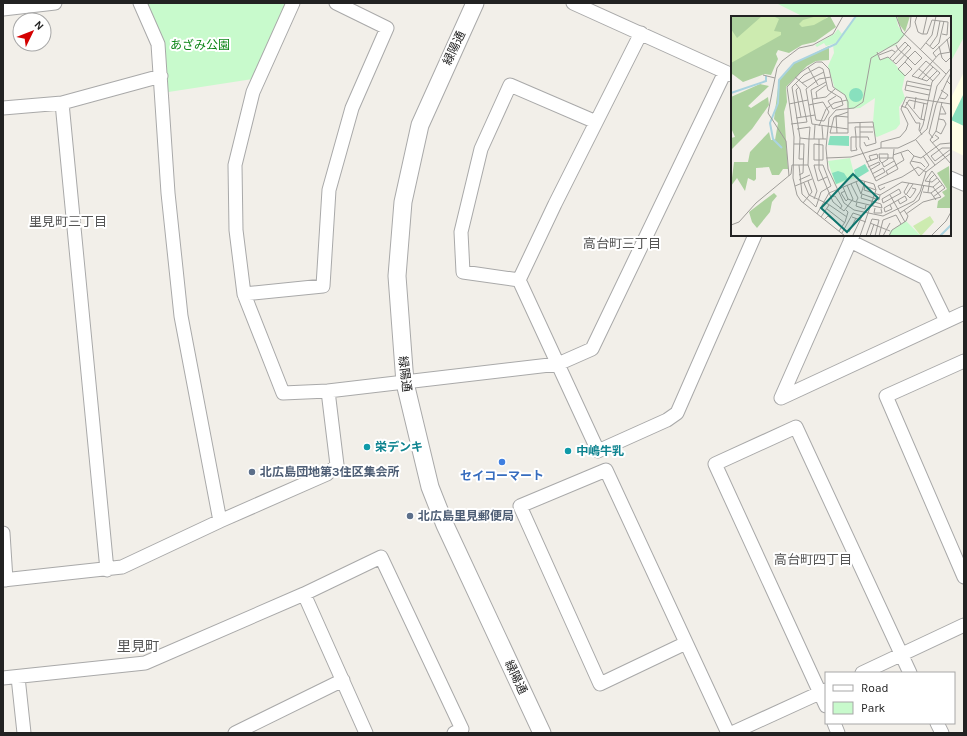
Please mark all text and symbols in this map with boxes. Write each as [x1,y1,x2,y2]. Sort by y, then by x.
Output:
north arrow [12,12,52,52]
inset map [731,16,951,236]
text: N [32,18,46,33]
street label: 緑陽通 [440,29,468,67]
park label: あざみ公園 [170,38,230,52]
district label: 里見町三丁目 [29,214,107,229]
district label: 高台町三丁目 [583,236,661,251]
street label: 緑陽通 [396,355,414,393]
place label: 栄デンキ [375,440,423,454]
marker: 栄デンキ [362,442,372,452]
place label: 中嶋牛乳 [576,444,624,458]
marker: 中嶋牛乳 [563,446,573,456]
marker: セイコーマート [497,457,507,467]
place label: 北広島団地第3住区集会所 [260,465,399,479]
marker: 北広島団地第3住区集会所 [247,467,257,477]
place label: セイコーマート [460,469,544,483]
place label: 北広島里見郵便局 [418,509,514,523]
marker: 北広島里見郵便局 [405,511,415,521]
district label: 高台町四丁目 [774,552,852,567]
district label: 里見町 [117,638,159,655]
street label: 緑陽通 [502,658,530,696]
legend [825,672,955,724]
text: Road [861,681,889,695]
text: Park [861,701,886,715]

